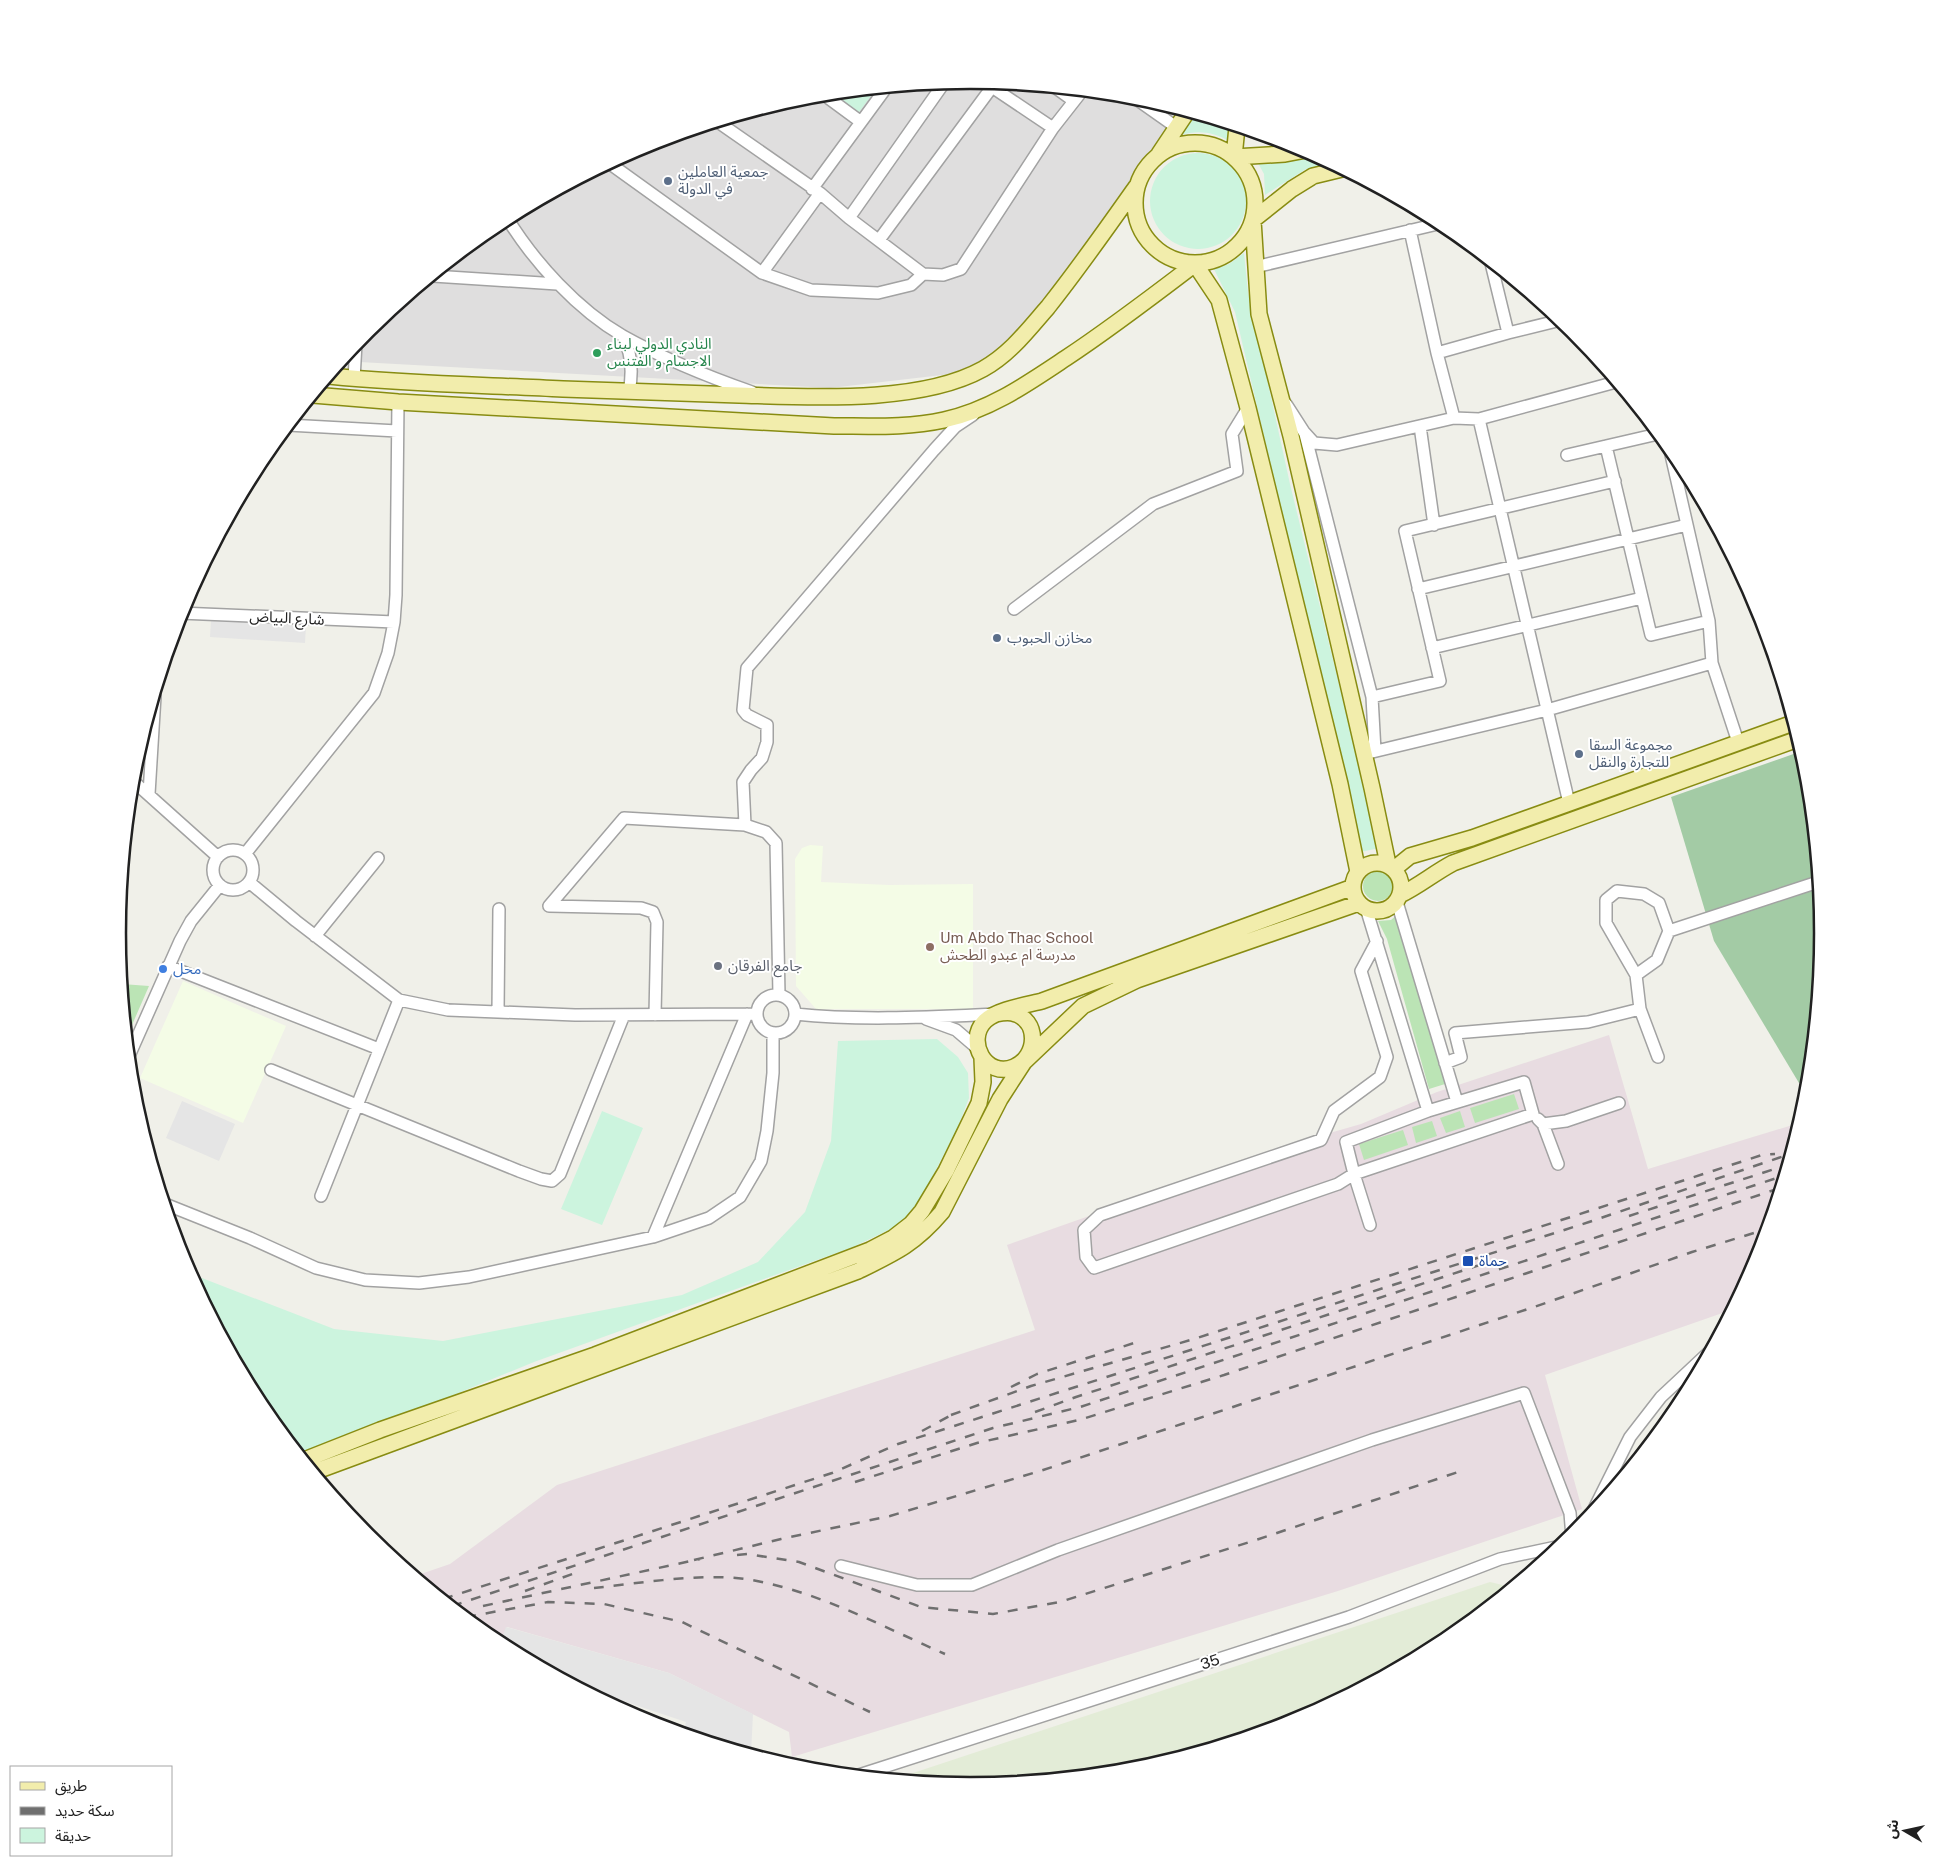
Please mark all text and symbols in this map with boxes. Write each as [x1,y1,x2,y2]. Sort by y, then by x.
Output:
place label: جمعية العاملين في الدولة [678,163,769,200]
marker: جمعية العاملين في الدولة [662,175,674,187]
place label: النادي الدولي لبناء الاجسام و الفتنس [607,335,712,372]
marker: النادي الدولي لبناء الاجسام و الفتنس [591,347,603,359]
street label: شارع البياض [249,607,325,632]
place label: مخازن الحبوب [1007,629,1092,647]
marker: مخازن الحبوب [991,632,1003,644]
place label: مجموعة السقا للتجارة والنقل [1589,736,1673,771]
marker: مجموعة السقا للتجارة والنقل [1573,748,1585,760]
place label: Um Abdo Thac School مدرسة ام عبدو الطحش [940,929,1093,966]
marker: Um Abdo Thac School مدرسة ام عبدو الطحش [924,941,936,953]
place label: جامع الفرقان [728,957,803,978]
place label: محل [173,960,201,978]
marker: جامع الفرقان [712,960,724,972]
marker: محل [157,963,169,975]
place label: حماة [1479,1252,1507,1269]
marker: حماة [1461,1254,1475,1268]
street label: 35 [1198,1650,1222,1673]
legend [10,1766,172,1856]
text: طريق [55,1777,87,1796]
text: سكة حديد [55,1802,115,1819]
north arrow [1880,1806,1930,1856]
text: ش [1883,1818,1902,1840]
text: حديقة [55,1827,91,1844]

